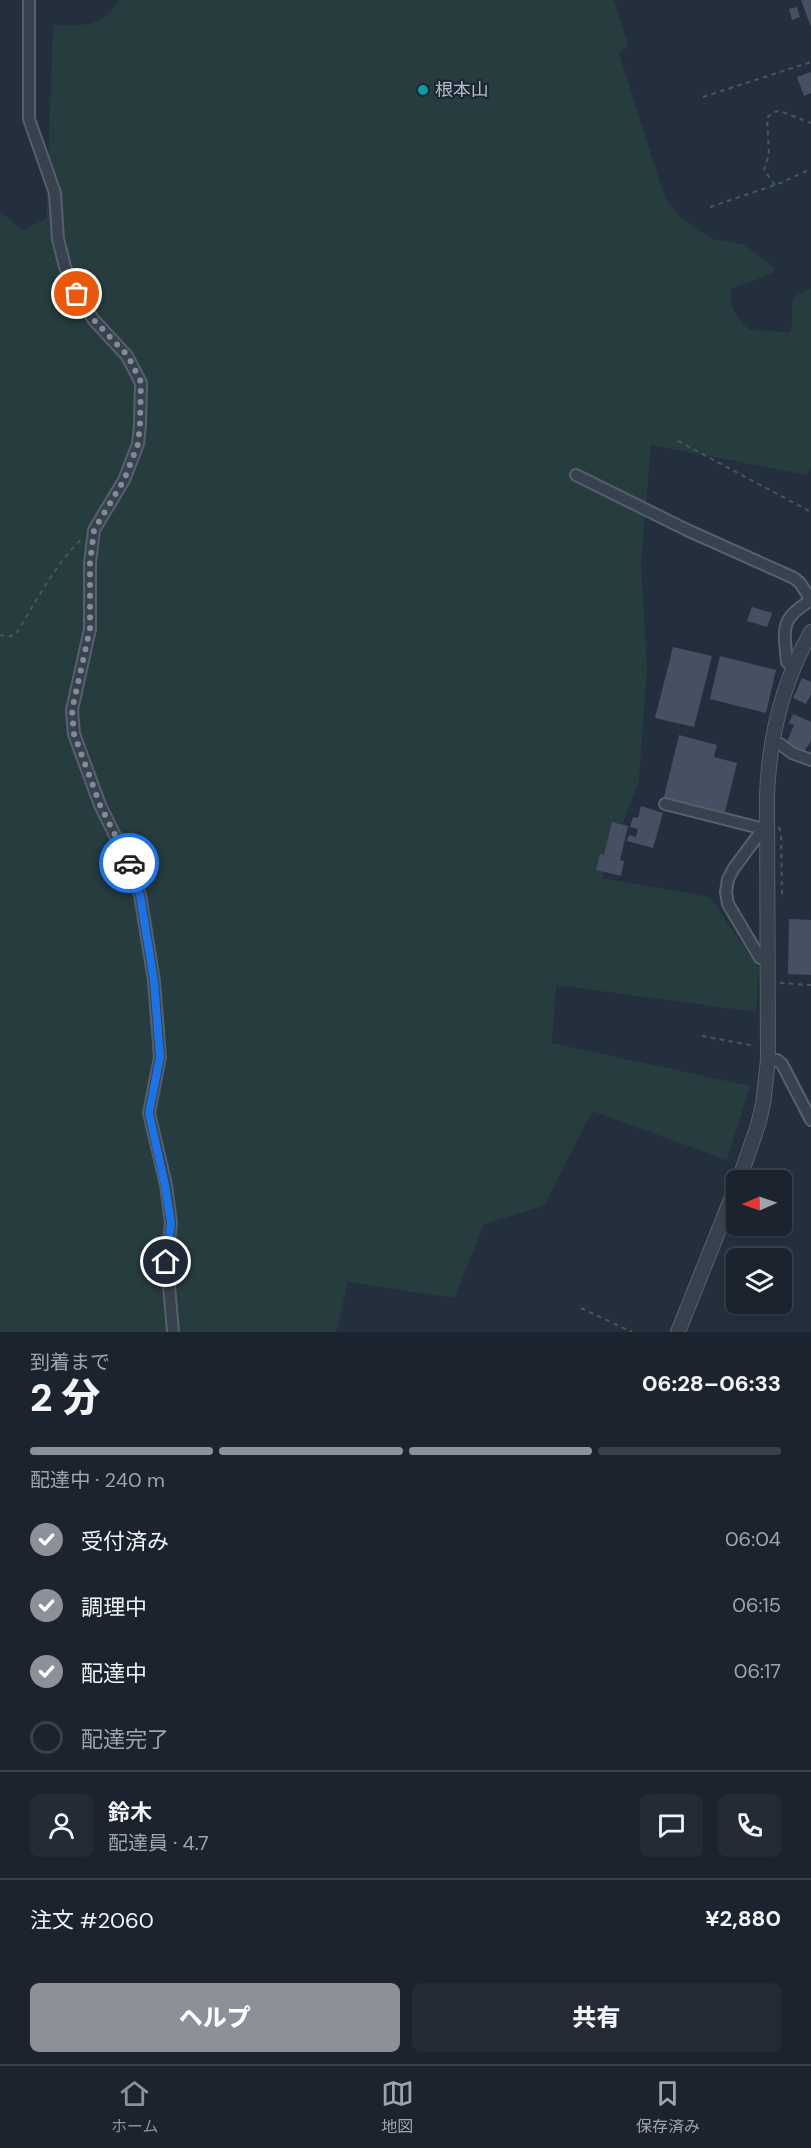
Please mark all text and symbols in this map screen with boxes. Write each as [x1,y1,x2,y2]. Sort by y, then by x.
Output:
place label: 根本山 [435,78,489,102]
marker: 根本山 [416,83,430,97]
pin [51,268,102,319]
icon: bag [60,277,93,310]
courier [99,833,159,893]
icon: car [113,847,146,880]
north arrow [726,1170,792,1236]
map controls [726,1170,792,1314]
pin [140,1236,191,1287]
icon: home [149,1245,182,1278]
button: layers [726,1248,792,1314]
text: 到着まで [30,1349,110,1375]
text: 06:28–06:33 [642,1369,781,1398]
text: 2 分 [30,1372,101,1423]
text: 配達中 · 240 m [30,1467,165,1493]
icon: check [30,1523,63,1556]
text: 06:04 [725,1526,781,1552]
text: 受付済み [81,1527,169,1556]
icon: check [30,1589,63,1622]
text: 06:15 [732,1592,781,1618]
text: 調理中 [81,1593,147,1622]
icon: check [30,1655,63,1688]
text: 06:17 [734,1658,781,1684]
text: 配達中 [81,1659,147,1688]
text: 配達完了 [81,1725,169,1754]
button: person [30,1794,93,1857]
button: chat [640,1794,703,1857]
button: phone [718,1794,781,1857]
text: 鈴木 [108,1798,152,1827]
text: 配達員 · 4.7 [108,1830,209,1856]
text: ¥2,880 [705,1904,781,1933]
text: 注文 #2060 [30,1906,154,1935]
button: ヘルプ [30,1983,400,2052]
button: 共有 [412,1983,781,2052]
tab: ホーム [111,2077,159,2137]
tab: 地図 [381,2077,414,2137]
tab: 保存済み [636,2077,700,2137]

